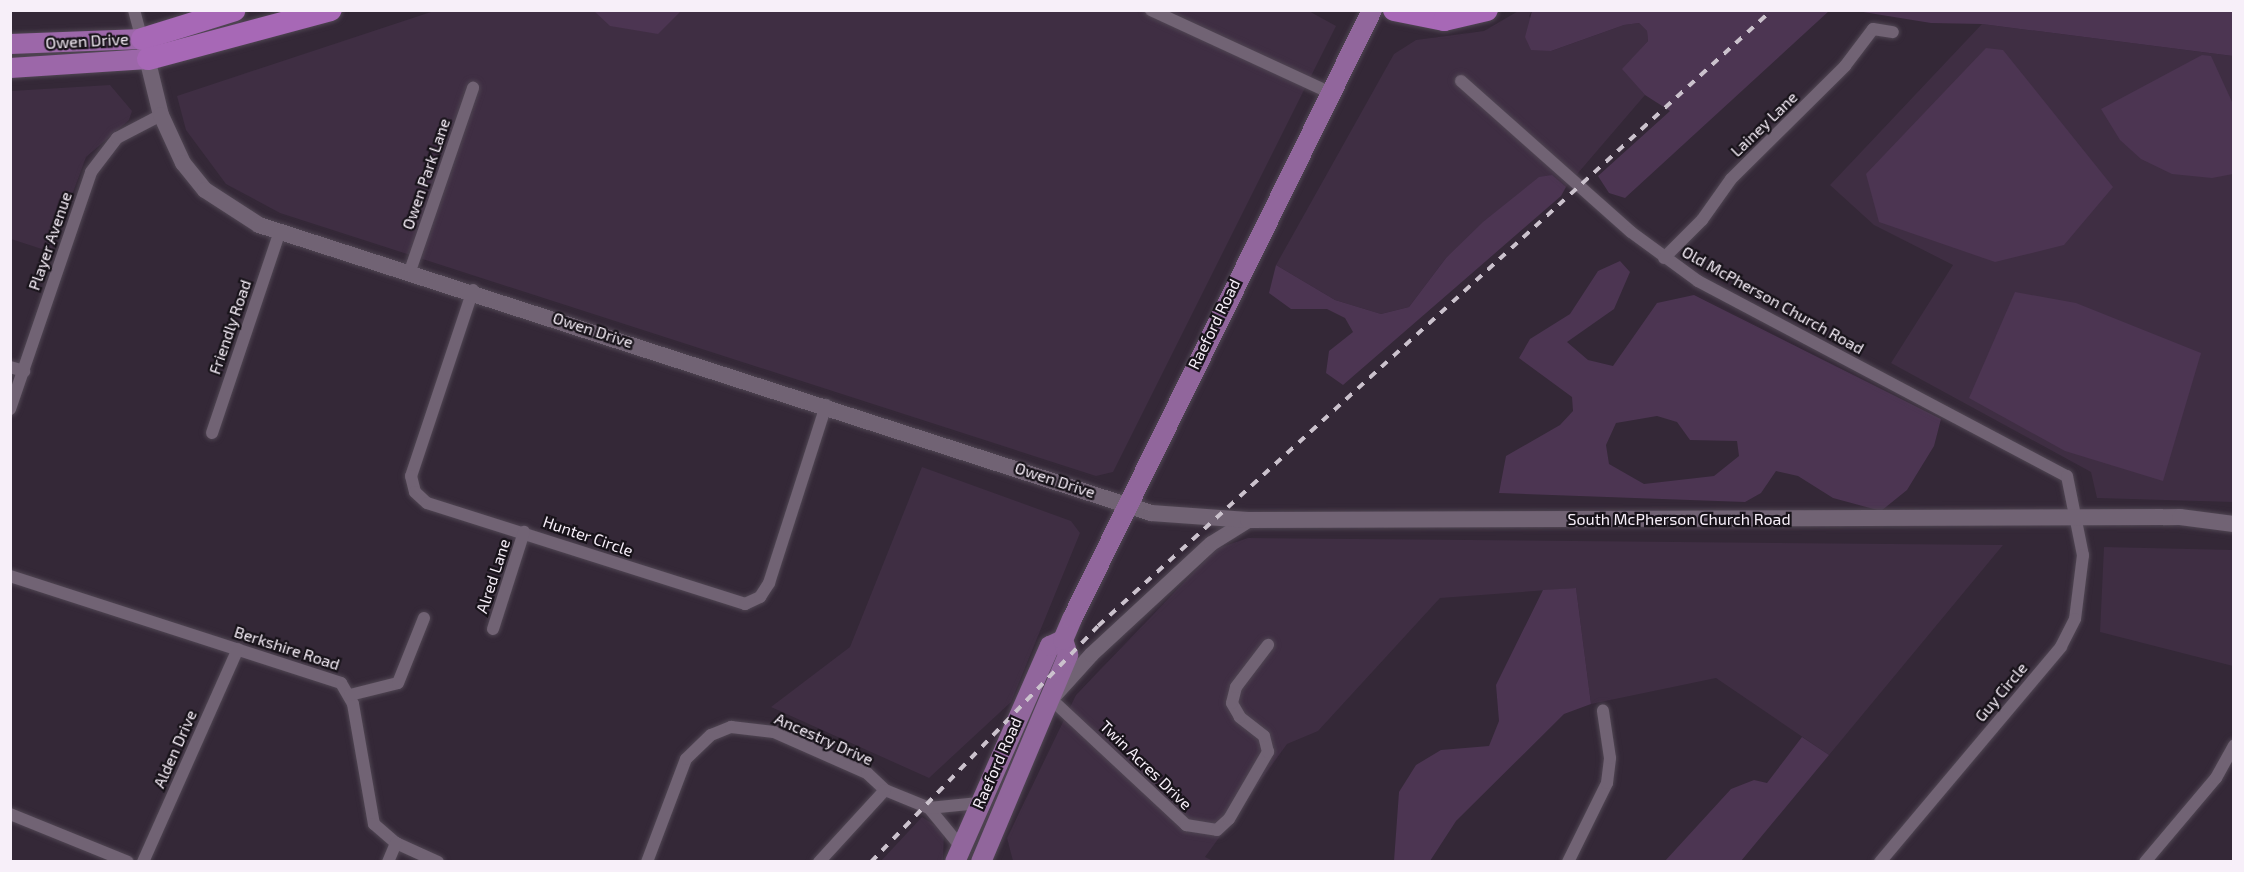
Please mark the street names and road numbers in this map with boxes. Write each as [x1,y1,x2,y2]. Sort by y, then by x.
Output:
street label: Owen Drive [45,29,129,53]
street label: Lainey Lane [1726,87,1802,161]
street label: Owen Park Lane [398,116,454,232]
street label: Player Avenue [24,189,76,293]
street label: Old McPherson Church Road [1679,242,1867,358]
street label: Raeford Road [1184,276,1244,372]
street label: Friendly Road [205,277,255,377]
street label: Owen Drive [550,308,636,352]
street label: Owen Drive [1012,458,1098,502]
street label: South McPherson Church Road [1567,509,1791,529]
street label: Hunter Circle [540,512,636,560]
street label: Alred Lane [472,536,514,616]
street label: Berkshire Road [232,622,342,674]
street label: Guy Circle [1971,658,2031,726]
street label: Alden Drive [149,707,201,791]
street label: Ancestry Drive [772,709,876,769]
street label: Raeford Road [968,714,1026,812]
street label: Twin Acres Drive [1096,716,1196,814]

